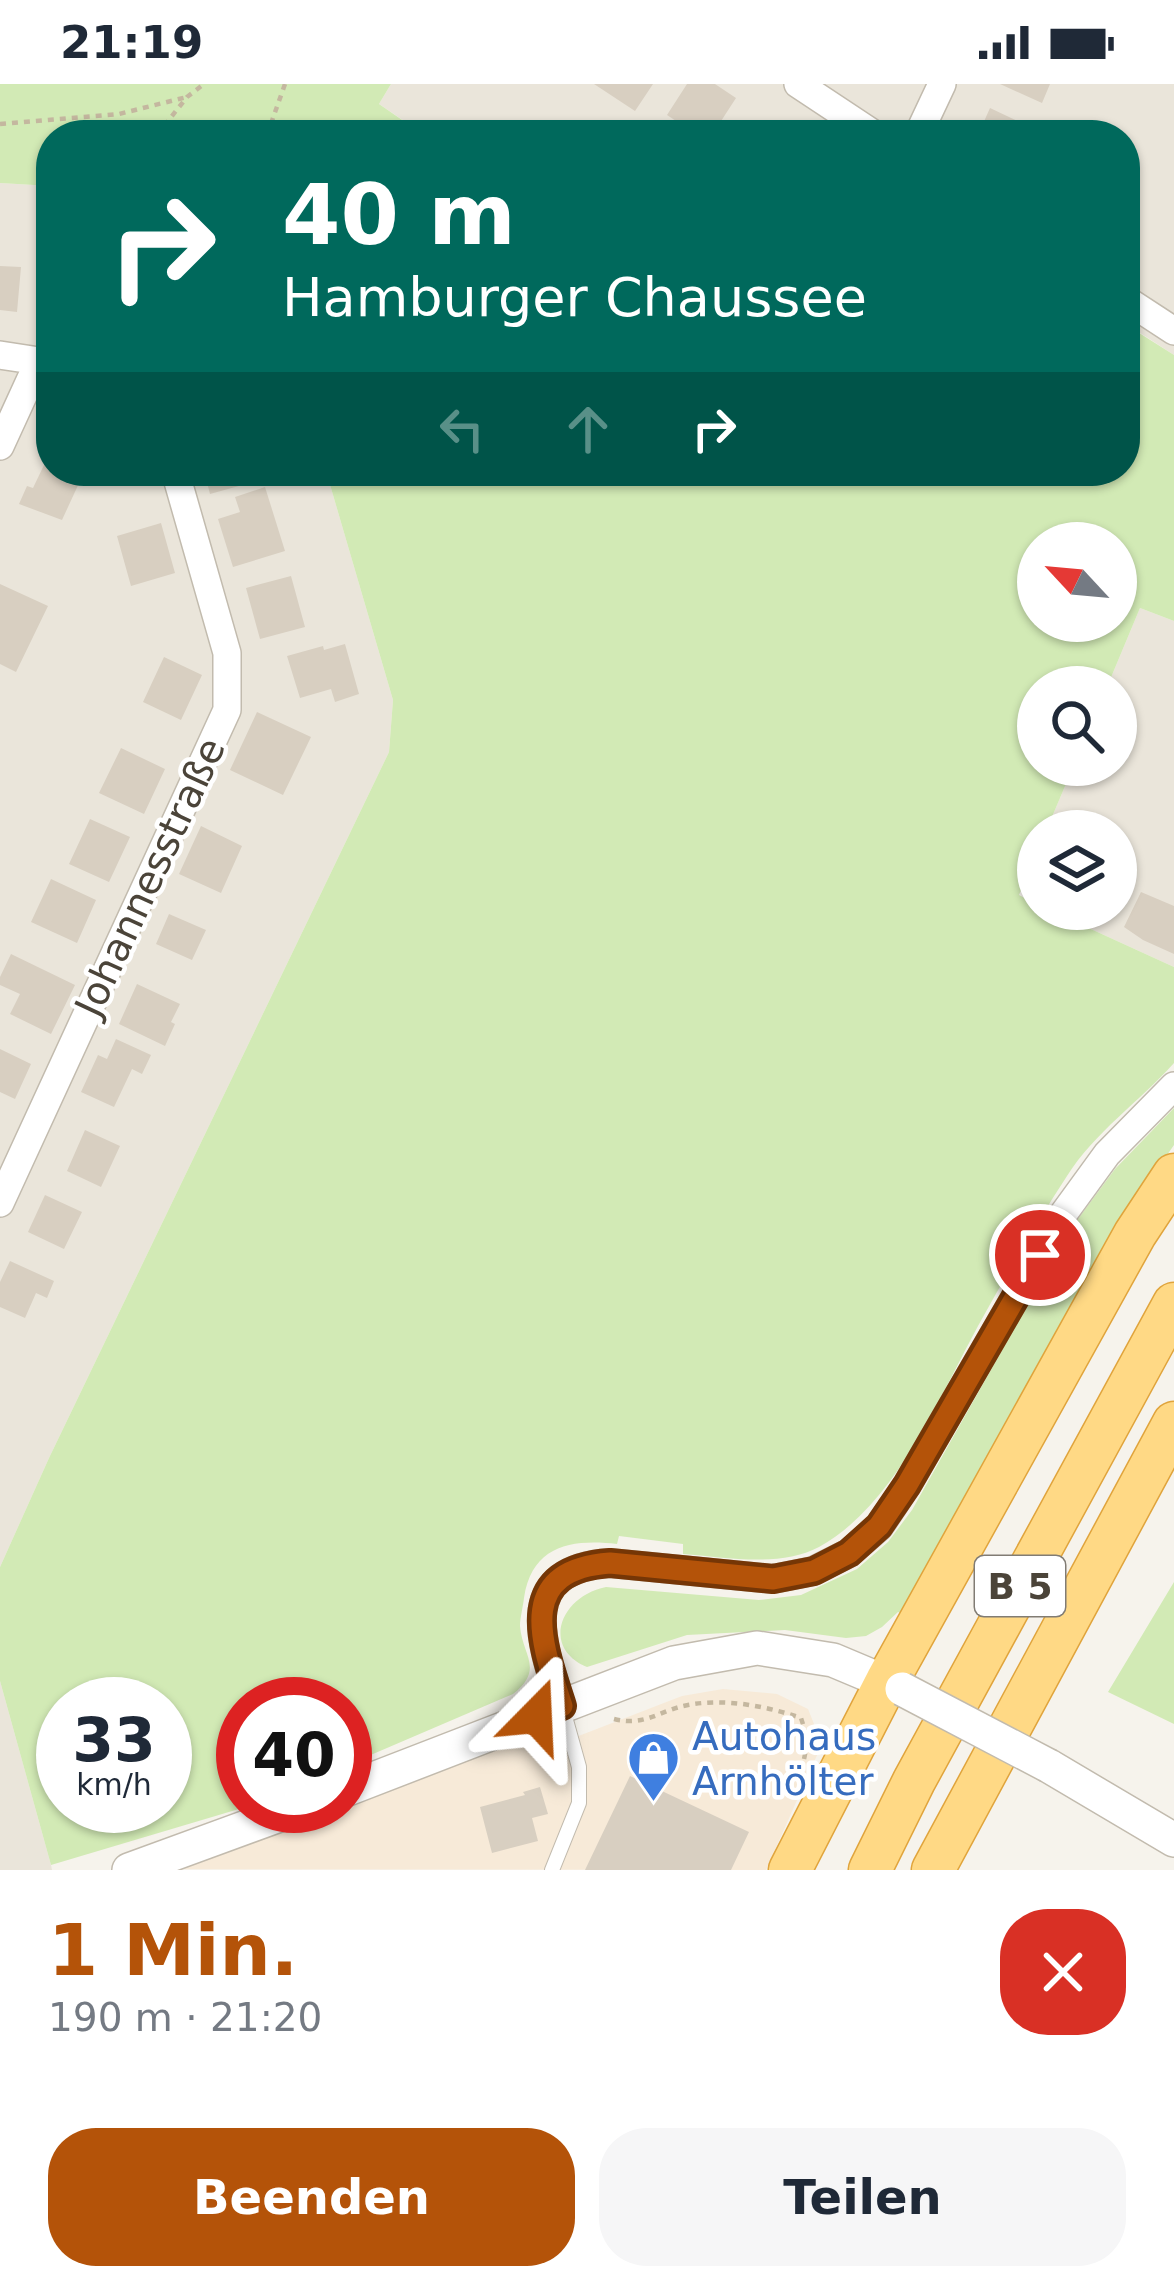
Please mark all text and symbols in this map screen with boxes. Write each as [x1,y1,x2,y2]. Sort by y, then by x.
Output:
text: 21:19 [60,16,203,69]
text: 40 m [282,166,516,264]
icon: right [84,168,240,324]
text: Hamburger Chaussee [282,266,867,329]
icon: left [429,396,495,462]
icon: ahead [555,396,621,462]
icon: right [681,396,747,462]
north arrow [1017,522,1137,642]
map controls [1017,522,1137,930]
button: search [1017,666,1137,786]
street label: Johannesstraße [65,731,234,1026]
button: layers [1017,810,1137,930]
pin [989,1204,1091,1306]
icon: arrive [1007,1222,1073,1288]
road number: B 5 [975,1556,1065,1616]
position arrow [473,1653,599,1779]
speed limit sign: 40 [216,1677,372,1833]
text: 33 [72,1705,156,1775]
place label: Autohaus Arnhölter [692,1714,876,1804]
shop icon: Autohaus Arnhölter [625,1730,681,1804]
text: km/h [76,1767,152,1802]
text: 1 Min. [48,1908,298,1992]
button: close [1000,1909,1126,2035]
text: 190 m · 21:20 [48,1995,322,2040]
button: Beenden [48,2128,575,2266]
button: Teilen [599,2128,1126,2266]

